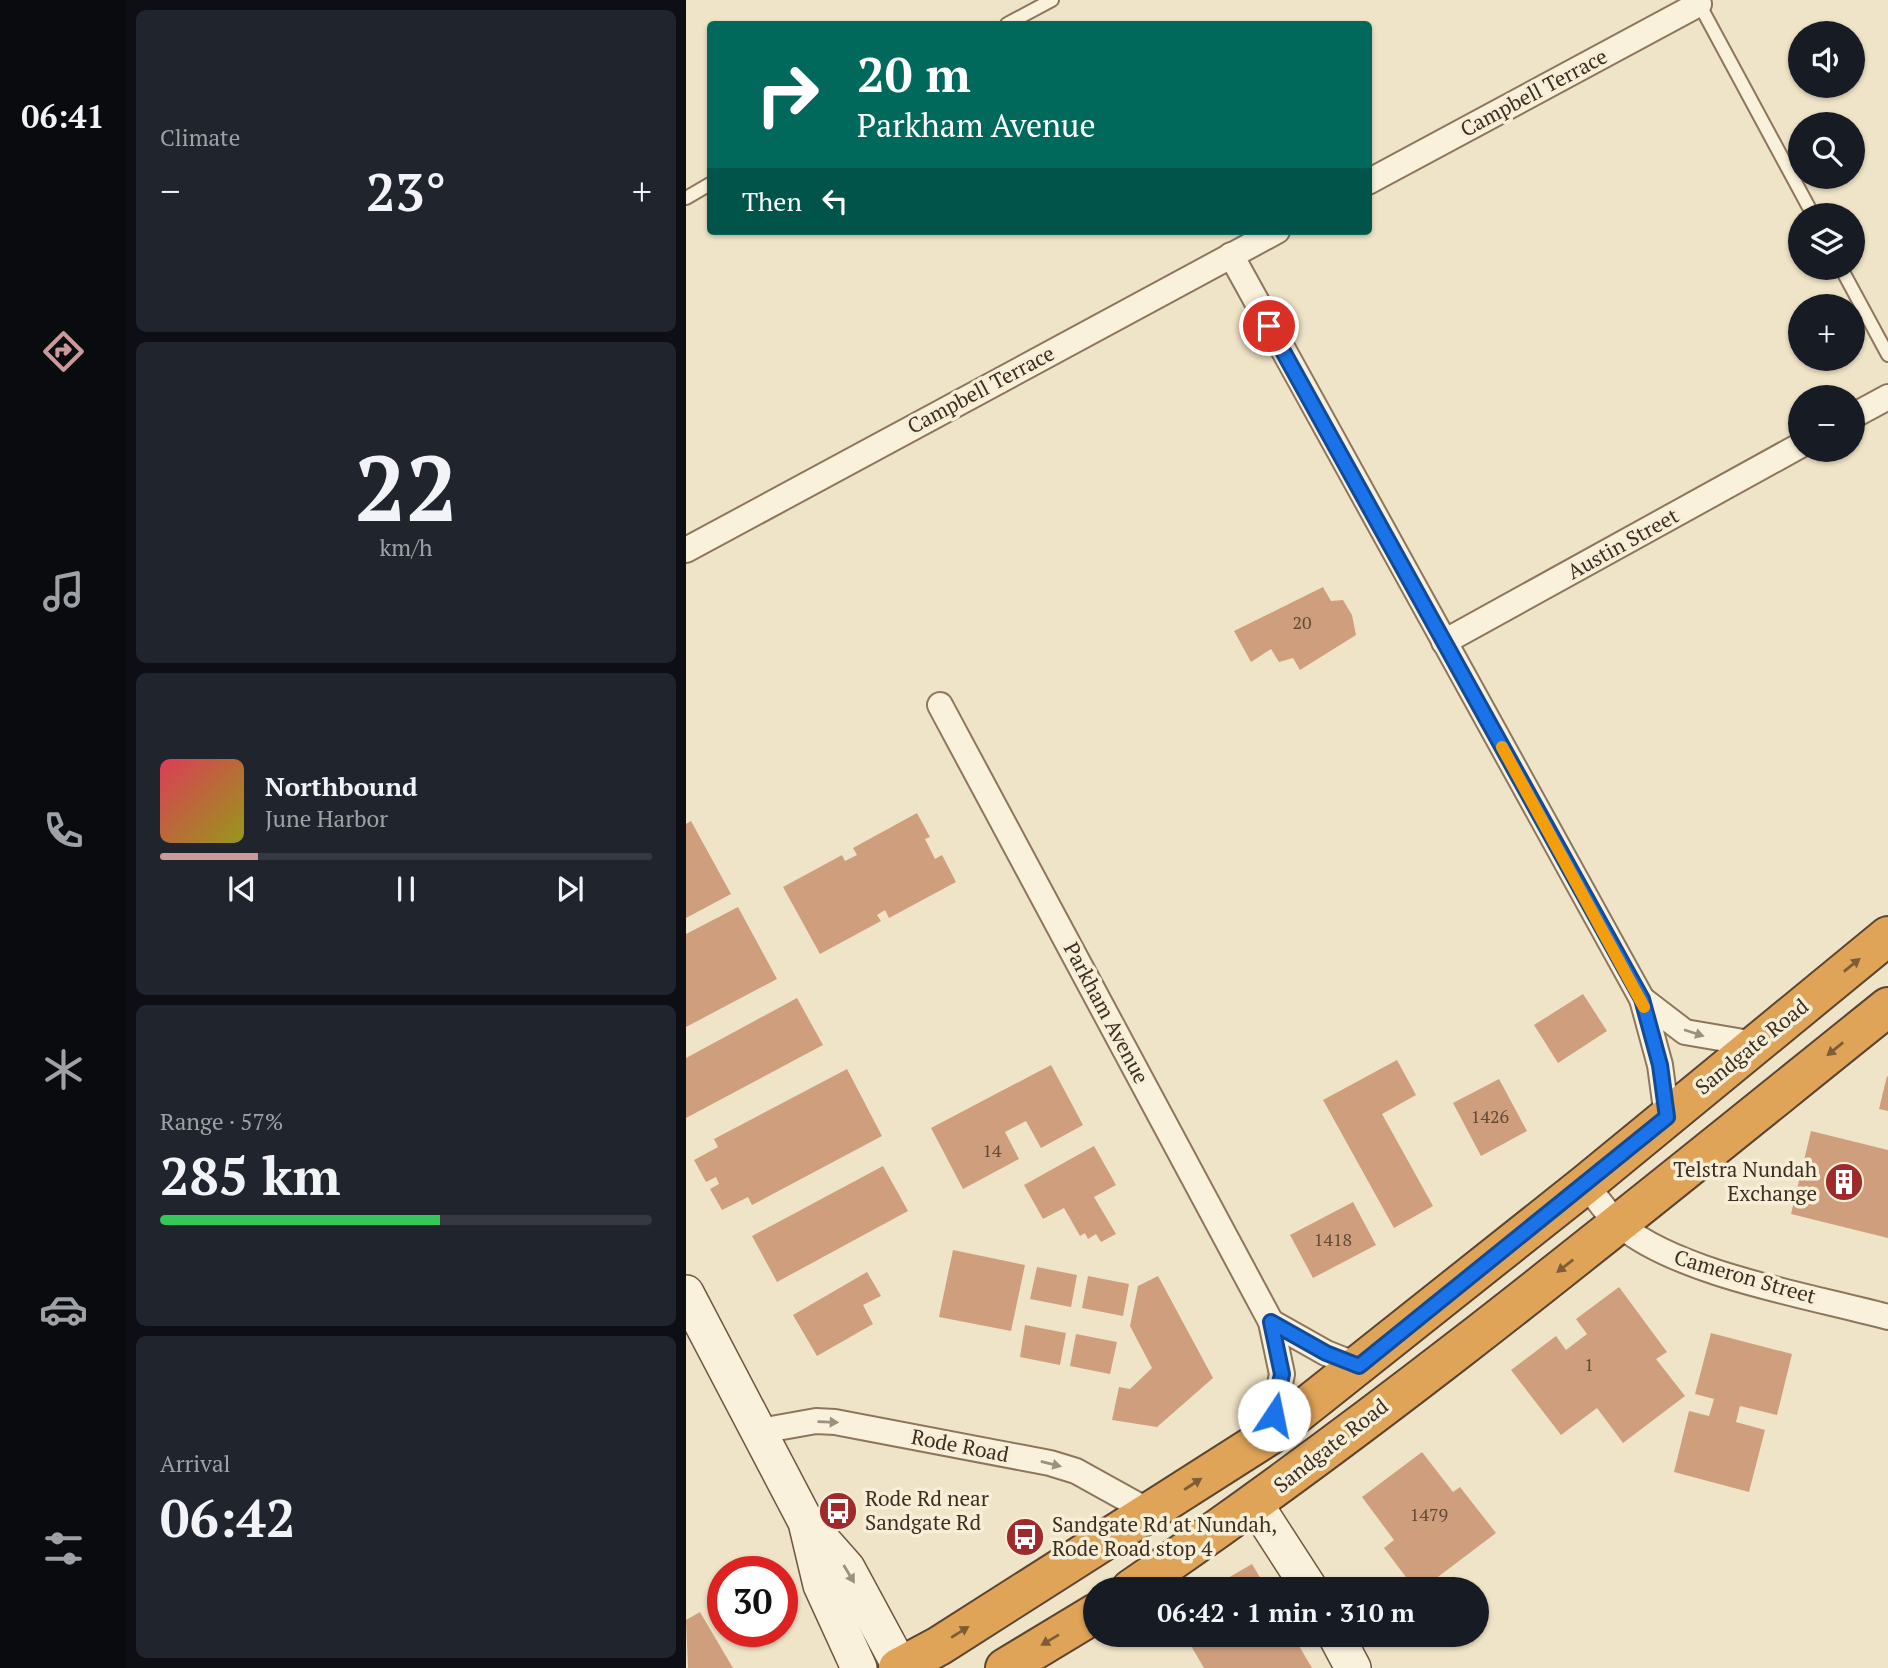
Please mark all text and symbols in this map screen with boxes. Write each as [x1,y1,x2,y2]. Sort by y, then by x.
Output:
map controls [1788,21,1865,462]
button: sound [1788,21,1865,98]
text: 20 m [857,41,971,106]
street label: Campbell Terrace [1455,42,1612,143]
icon: right [742,49,833,140]
text: 06:41 [21,95,105,137]
text: Parkham Avenue [857,104,1096,146]
button: search [1788,112,1865,189]
text: Climate [160,122,240,153]
text: 23° [366,157,446,226]
text: − [160,166,180,216]
text: + [632,166,652,216]
icon: left [816,182,854,220]
text: Then [742,184,802,218]
button: layers [1788,203,1865,280]
button: + [1788,294,1865,371]
pin [1239,296,1299,356]
icon: arrive [1250,307,1288,345]
icon: directions [39,327,88,376]
street label: Campbell Terrace [902,339,1059,440]
button: − [1788,385,1865,462]
text: 22 [355,426,457,547]
street label: Austin Street [1562,501,1683,585]
text: km/h [379,532,433,563]
icon: music [39,567,88,616]
house number: 20 [1292,610,1312,634]
text: Northbound [265,769,418,803]
text: June Harbor [265,803,388,834]
icon: phone [39,806,88,855]
icon: previous [223,870,261,908]
icon: pause [387,870,425,908]
icon: next [551,870,589,908]
street label: Parkham Avenue [1058,937,1156,1088]
one-way arrow [1843,958,1861,973]
street label: Sandgate Road [1689,992,1814,1101]
one-way arrow [1683,1029,1704,1039]
one-way arrow [1826,1042,1844,1057]
icon: climate [39,1045,88,1094]
house number: 1426 [1471,1104,1510,1128]
text: Range · 57% [160,1106,283,1137]
house number: 14 [982,1138,1002,1162]
text: 285 km [160,1141,341,1210]
place label: Telstra Nundah Exchange [1673,1155,1817,1207]
building icon: Telstra Nundah Exchange [1823,1161,1865,1203]
house number: 1418 [1314,1227,1352,1251]
street label: Cameron Street [1671,1242,1820,1310]
one-way arrow [1556,1259,1574,1274]
icon: car [39,1285,88,1334]
house number: 1 [1584,1352,1594,1376]
position arrow [1237,1378,1311,1452]
street label: Sandgate Road [1267,1392,1394,1499]
one-way arrow [817,1416,839,1428]
street label: Rode Road [909,1422,1012,1468]
text: Arrival [160,1448,231,1479]
one-way arrow [1040,1459,1062,1470]
one-way arrow [1184,1478,1203,1491]
text: 06:42 [160,1483,295,1552]
place label: Rode Rd near Sandgate Rd [865,1484,989,1536]
bus stop icon: Rode Rd near Sandgate Rd [817,1490,859,1532]
house number: 1479 [1410,1502,1448,1526]
place label: Sandgate Rd at Nundah, Rode Road stop 4 [1052,1510,1277,1562]
bus stop icon: Sandgate Rd at Nundah, Rode Road stop 4 [1004,1516,1046,1558]
icon: filters [39,1524,88,1573]
speed limit sign: 30 [707,1556,798,1647]
one-way arrow [843,1565,856,1584]
text: 06:42 · 1 min · 310 m [1157,1595,1415,1629]
one-way arrow [950,1626,969,1639]
one-way arrow [1041,1634,1060,1647]

